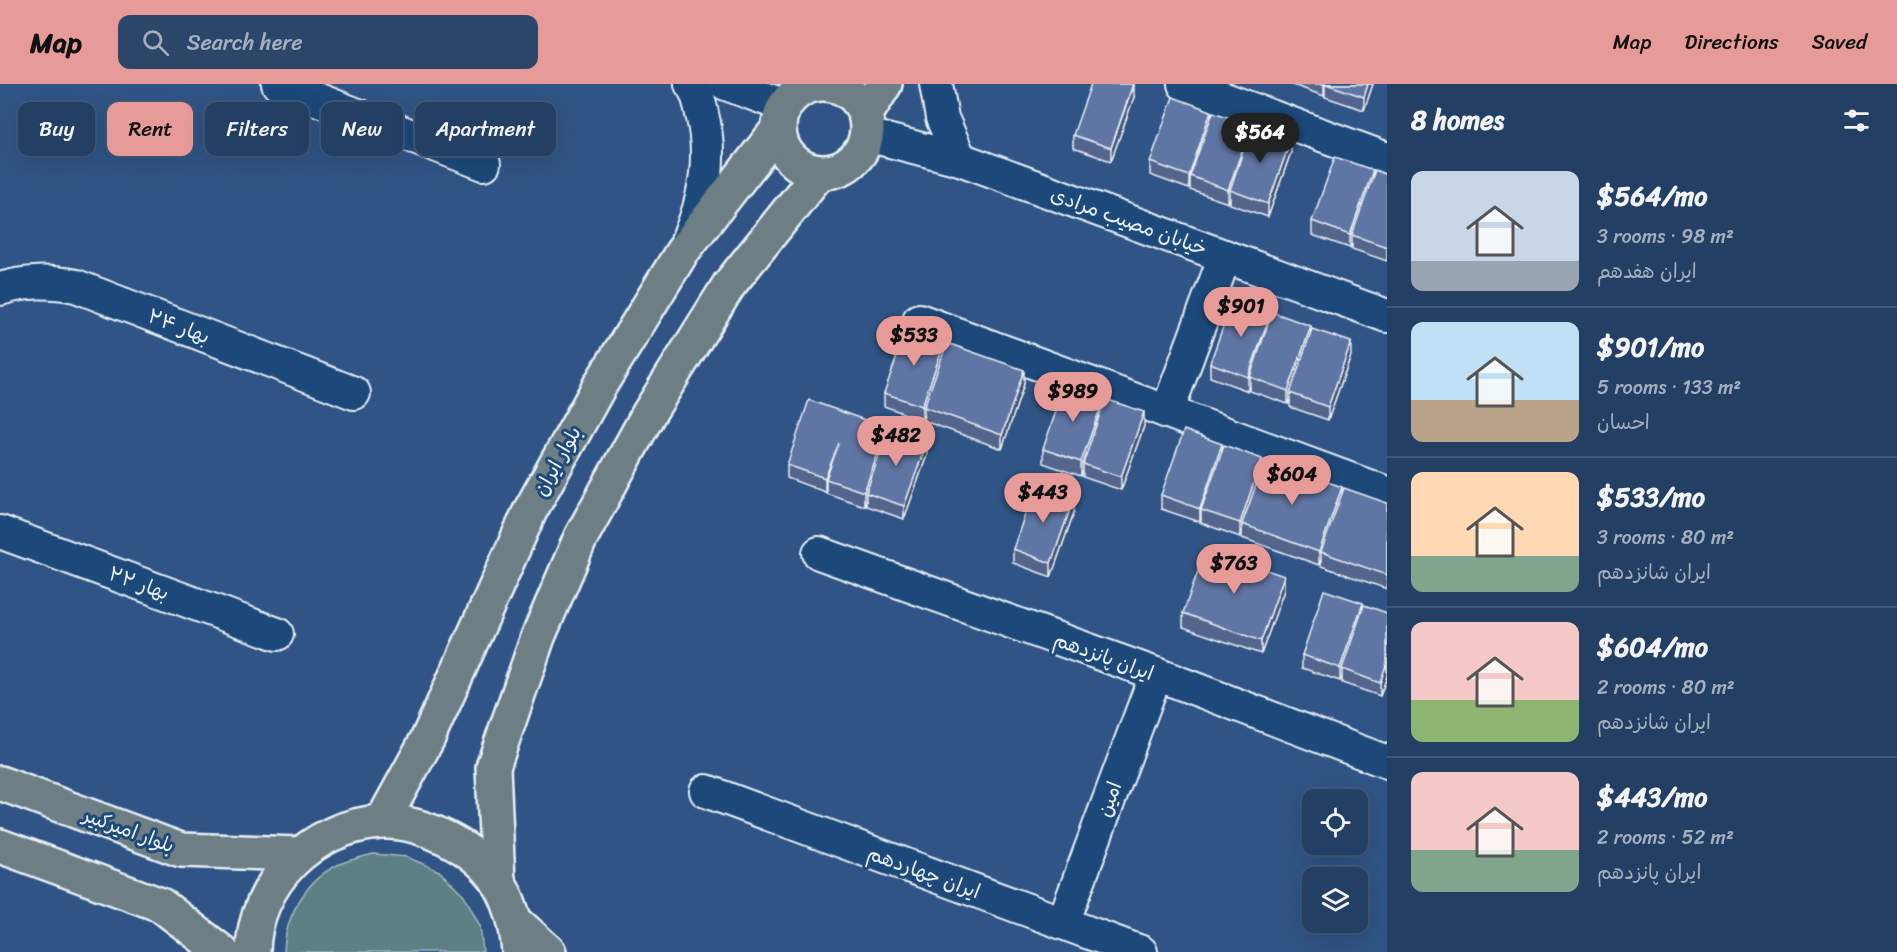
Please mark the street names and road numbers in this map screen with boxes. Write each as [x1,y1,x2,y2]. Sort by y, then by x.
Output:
street label: خیابان مصیب مرادی [1046,177,1212,266]
street label: بهار ۲۴ [143,299,215,354]
street label: بلوار ایران [524,420,591,503]
street label: بهار ۲۲ [103,556,174,611]
street label: ایران پانزدهم [1049,622,1159,691]
street label: امین [1087,776,1132,822]
street label: بلوار امیرکبیر [76,797,180,863]
street label: ایران چهاردهم [862,836,985,909]

